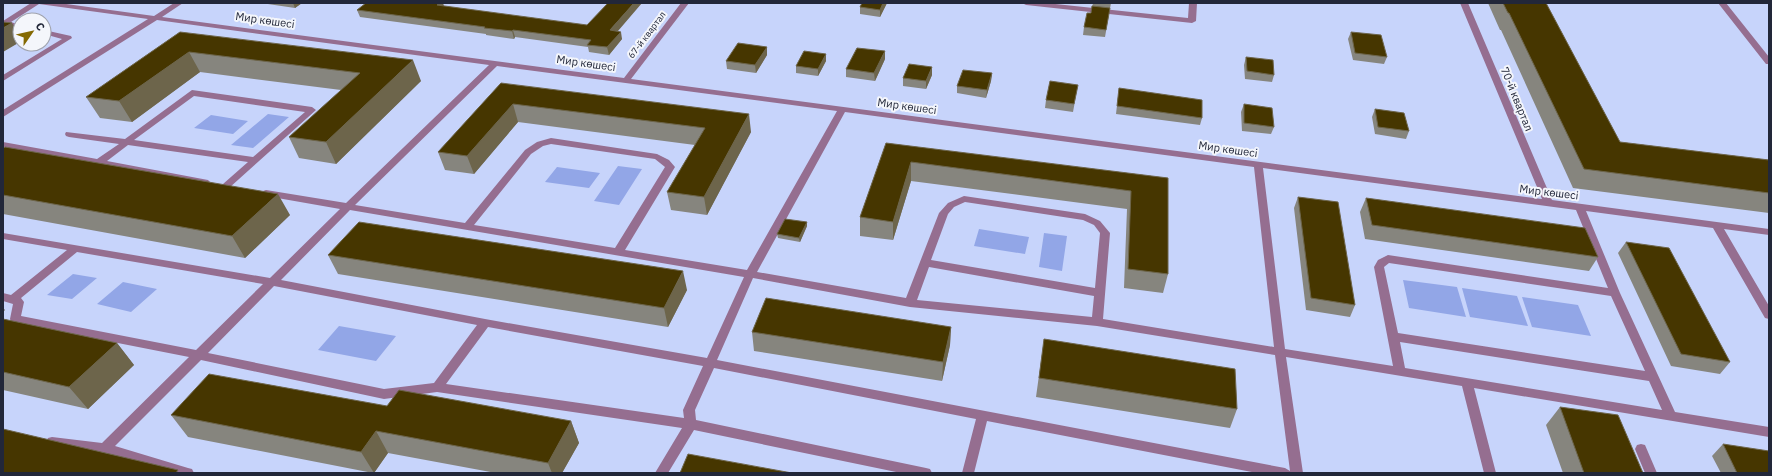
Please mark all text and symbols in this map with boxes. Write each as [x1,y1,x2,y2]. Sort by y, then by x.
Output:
street label: Мир көшесі [235,9,295,31]
street label: 67-й квартал [625,9,668,60]
north arrow [12,12,52,52]
text: С [32,20,48,33]
street label: Мир көшесі [556,52,616,74]
street label: 70-й квартал [1498,65,1536,133]
street label: Мир көшесі [877,95,937,117]
street label: Мир көшесі [1198,138,1258,160]
street label: Мир көшесі [1519,181,1579,203]

